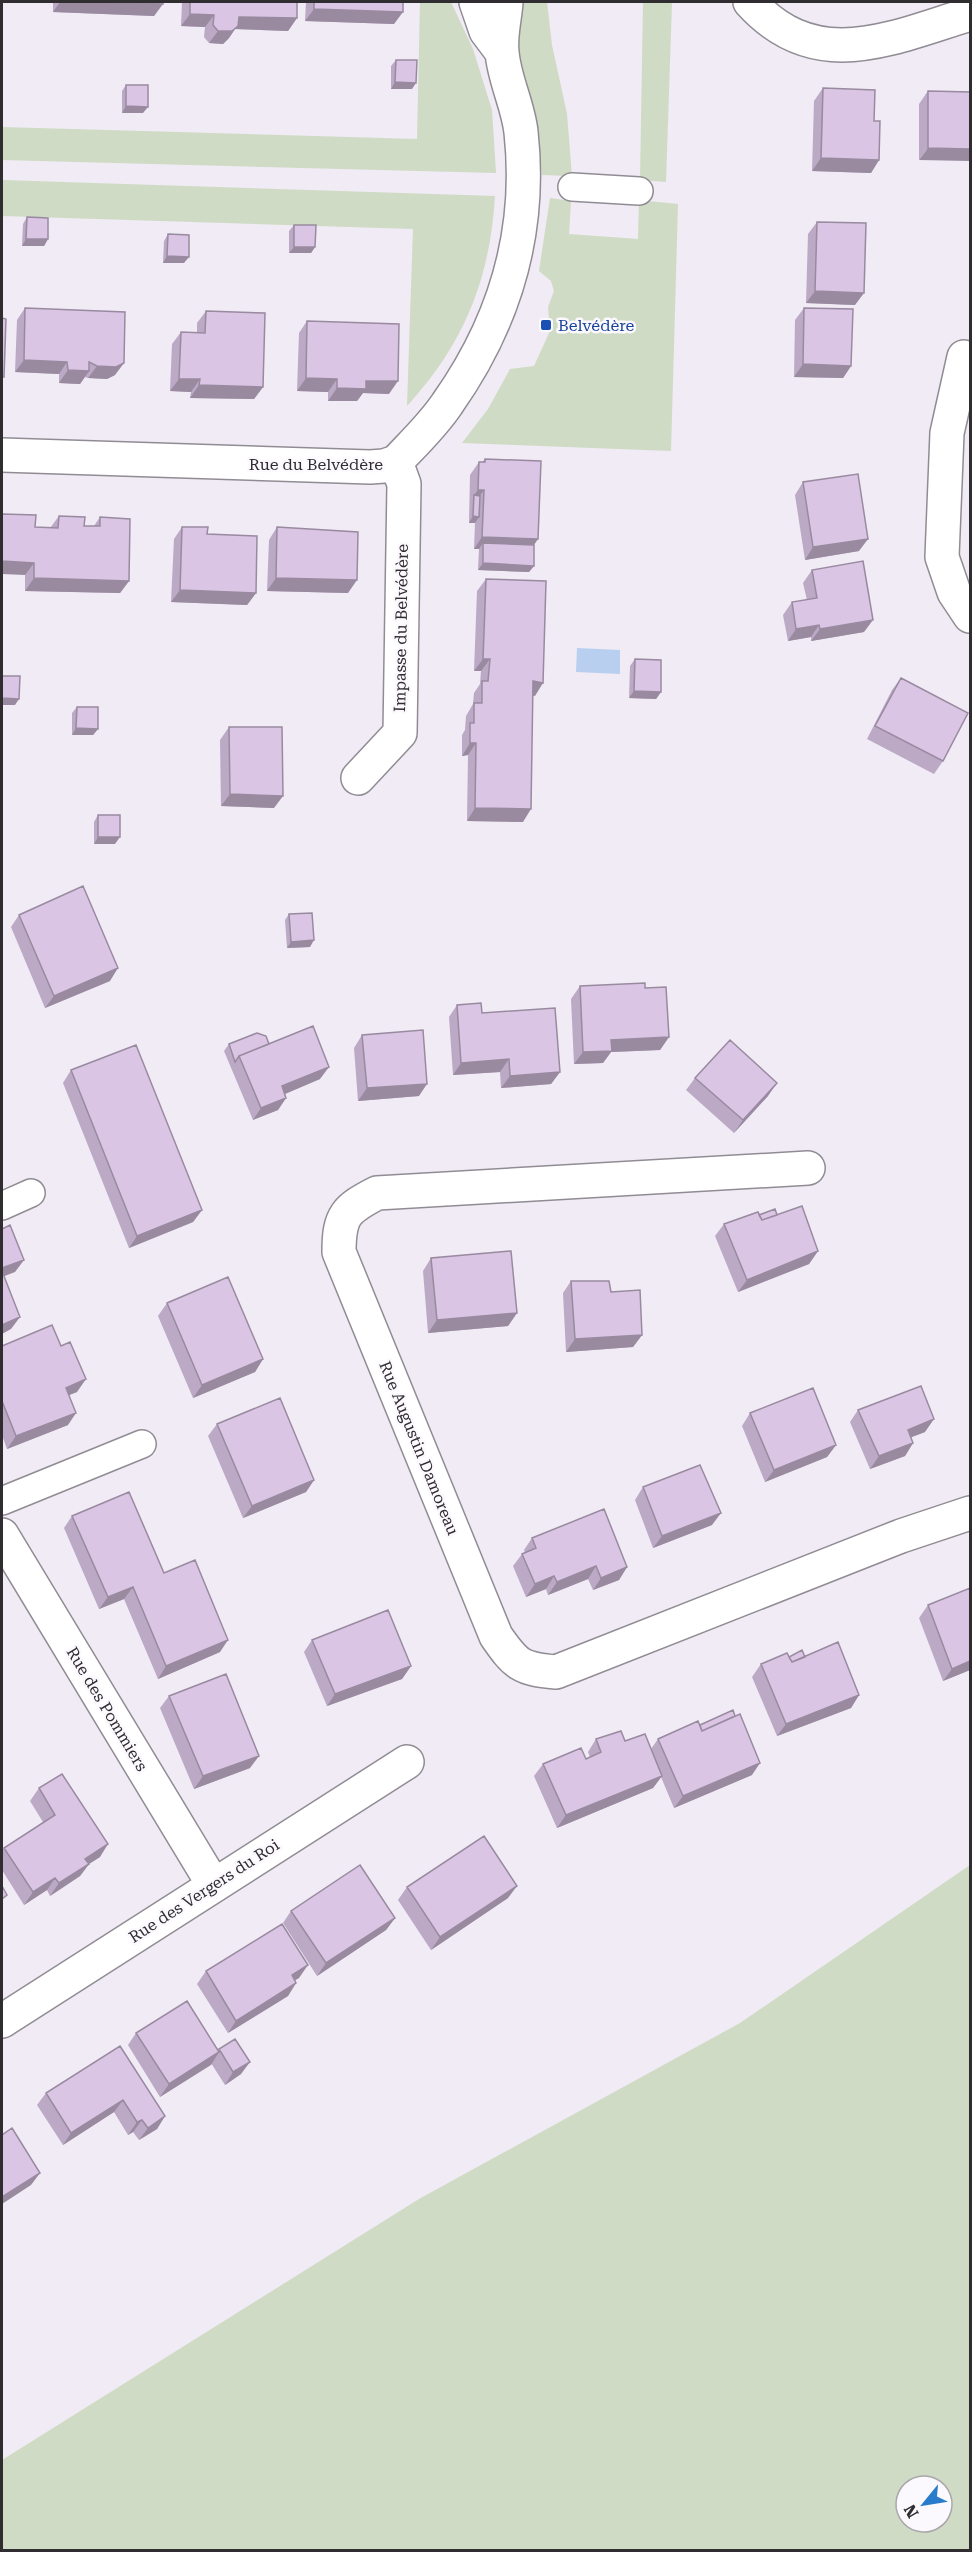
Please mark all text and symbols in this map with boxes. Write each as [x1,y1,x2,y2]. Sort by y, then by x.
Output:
place label: Belvédère [558,316,635,335]
marker: Belvédère [539,318,553,332]
street label: Rue du Belvédère [249,455,383,474]
street label: Impasse du Belvédère [390,544,412,712]
street label: Rue Augustin Damoreau [375,1358,463,1538]
street label: Rue des Pommiers [62,1644,152,1775]
street label: Rue des Vergers du Roi [125,1835,283,1947]
north arrow [894,2474,954,2534]
text: N [900,2501,923,2521]

